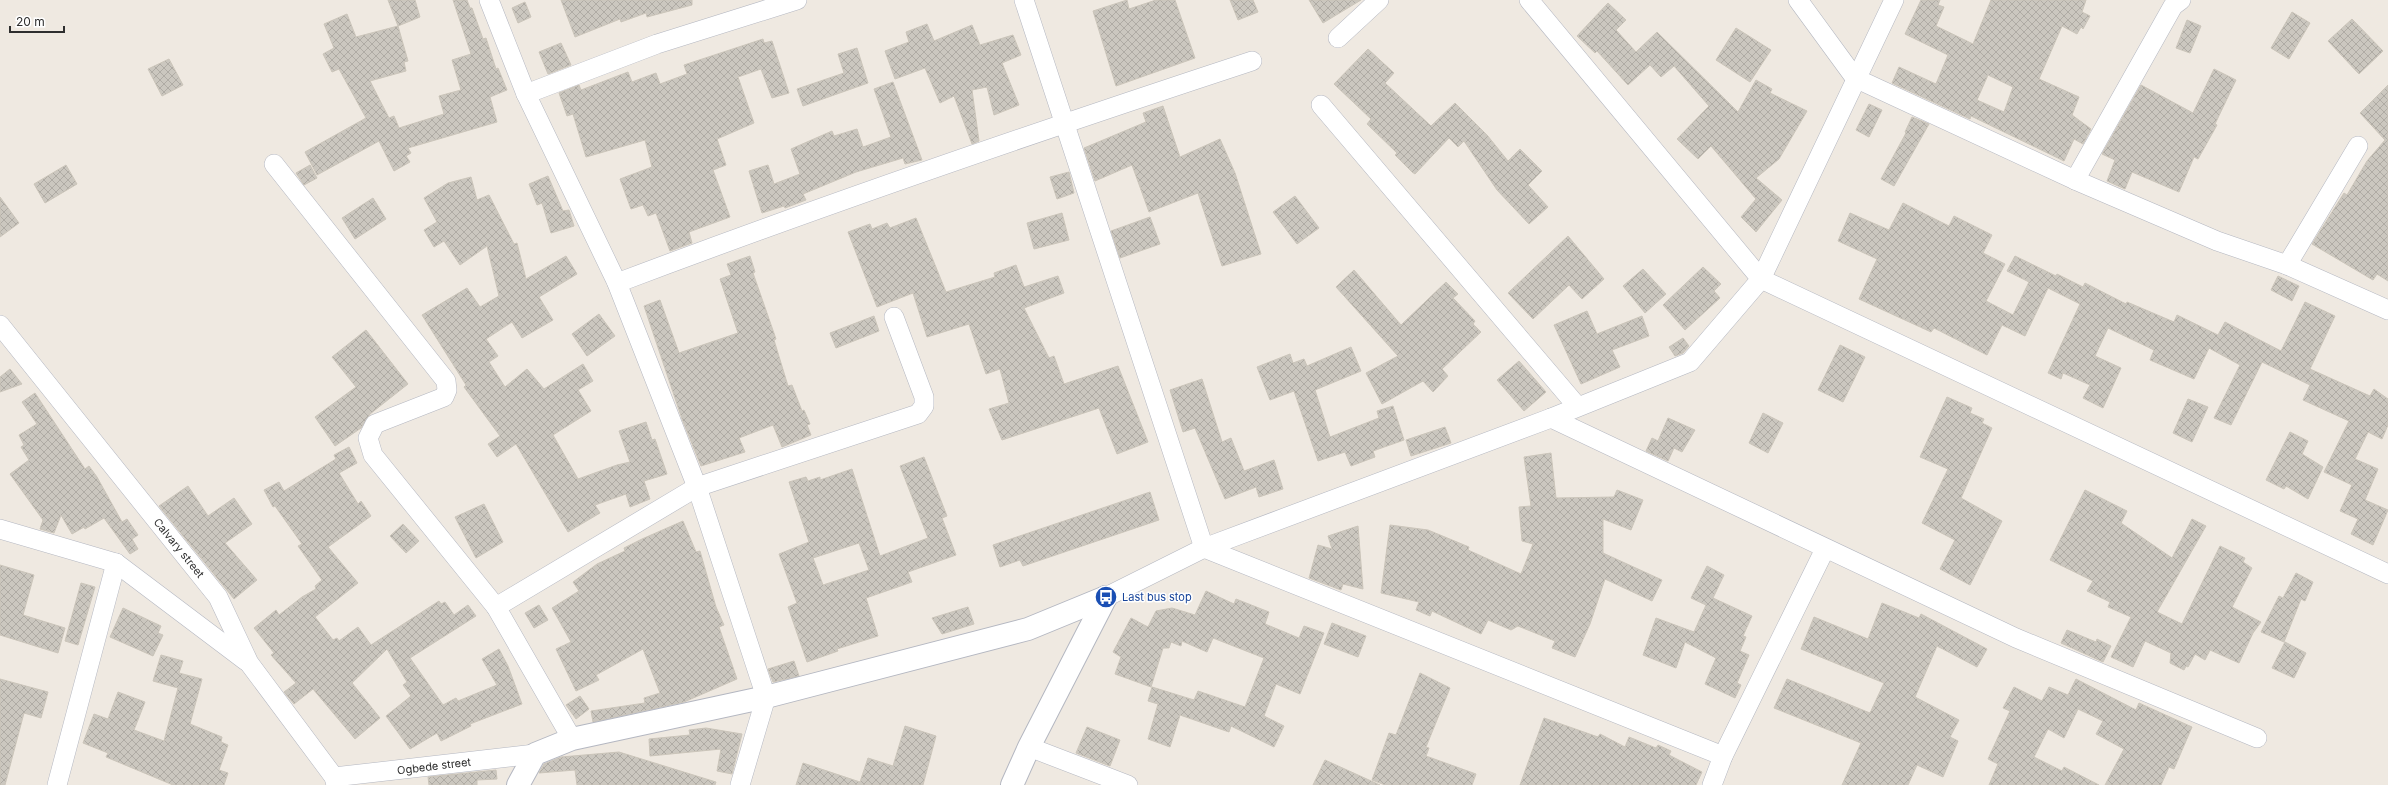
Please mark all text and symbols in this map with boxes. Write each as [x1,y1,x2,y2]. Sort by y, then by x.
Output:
scale bar [10,8,64,34]
text: 20 m [16,14,45,29]
street label: Calvary street [151,515,208,581]
bus stop icon: Last bus stop [1093,584,1119,610]
place label: Last bus stop [1122,590,1192,604]
street label: Ogbede street [396,754,472,777]

